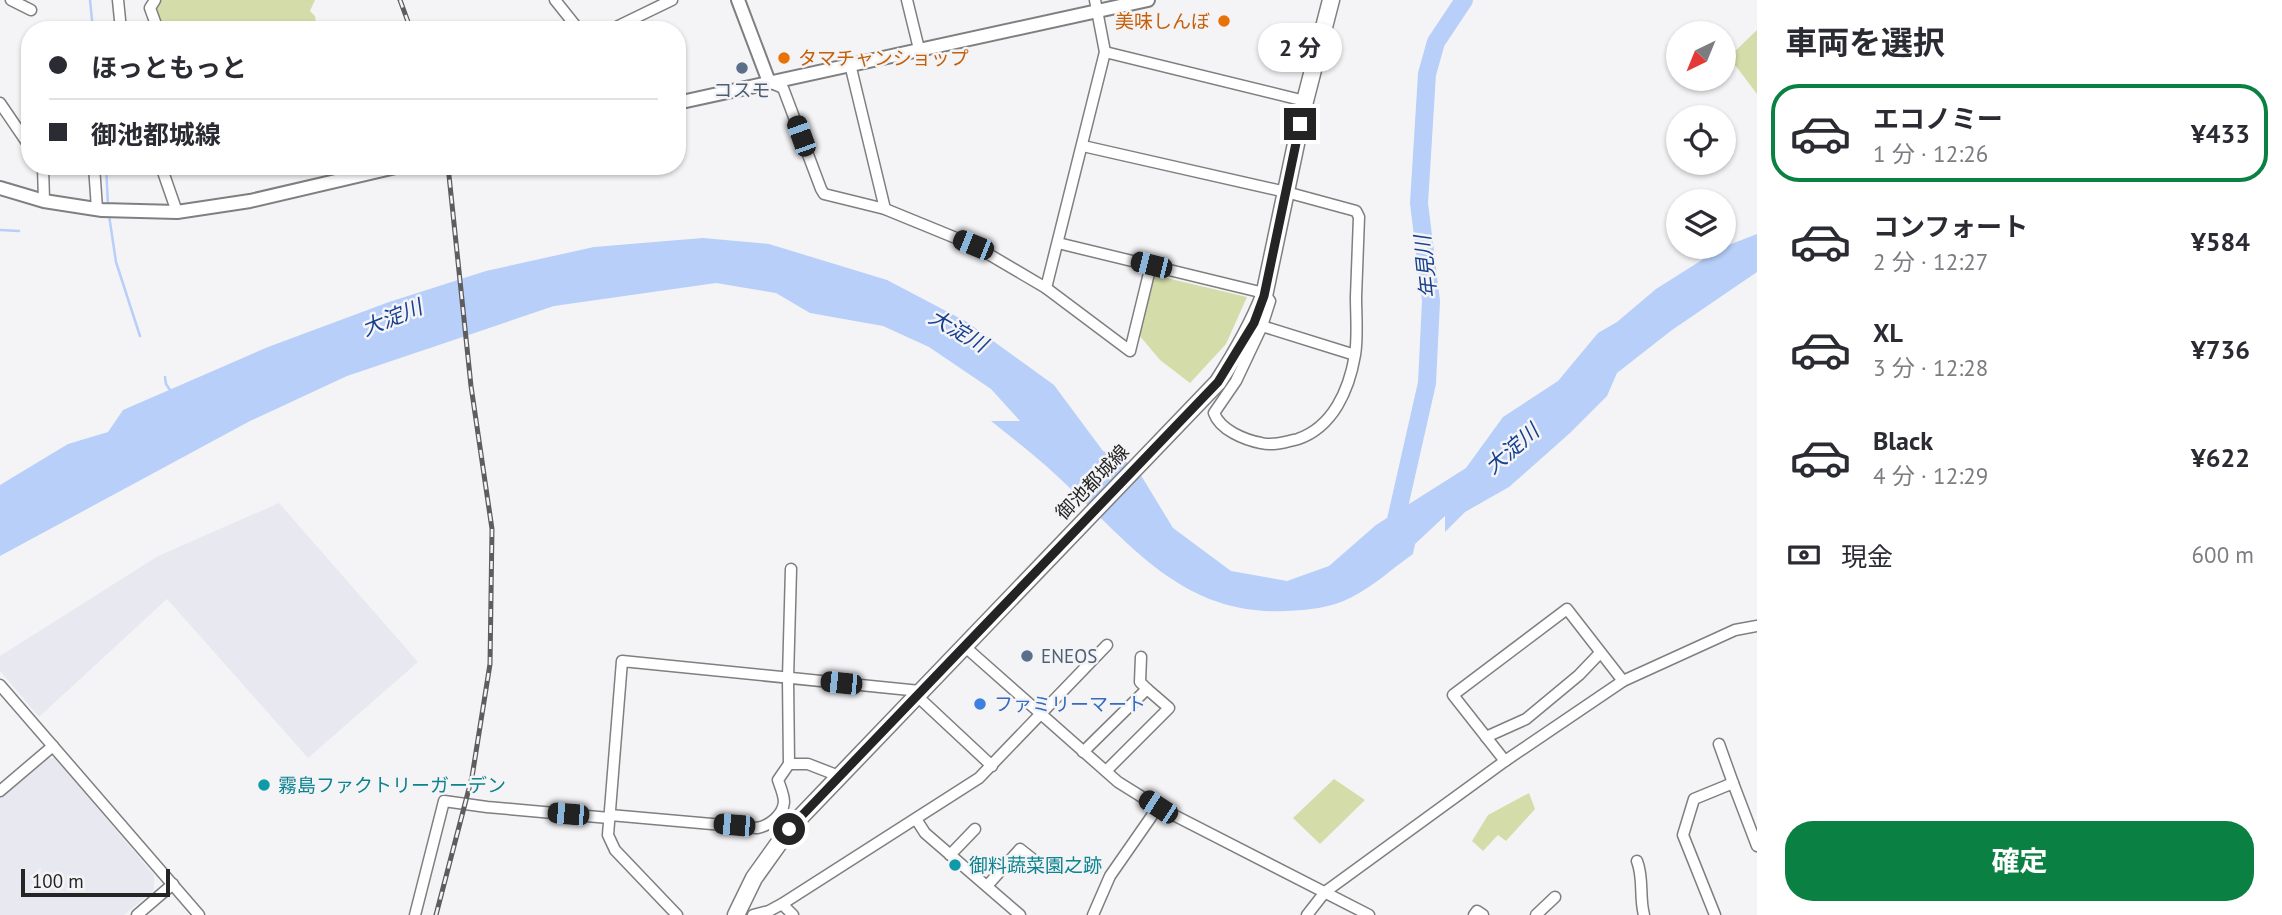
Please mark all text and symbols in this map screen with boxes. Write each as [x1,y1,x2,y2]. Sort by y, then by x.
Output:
place label: 美味しんぼ [1115,9,1210,33]
marker: 美味しんぼ [1216,13,1232,29]
north arrow [1666,21,1736,91]
map controls [1666,21,1736,259]
text: 車両を選択 [1785,21,1945,63]
callout: 2 分 [1258,23,1342,72]
text: 2 分 [1279,33,1321,62]
place label: タマチャンショップ [798,46,969,70]
marker: タマチャンショップ [776,50,792,66]
text: ほっともっと [91,51,247,84]
marker: コスモ [734,60,750,76]
place label: コスモ [713,78,771,102]
icon: car [1789,102,1852,165]
text: エコノミー [1873,102,2003,135]
button: locate [1666,105,1736,175]
route end [1284,108,1316,140]
car [784,113,819,159]
text: ¥433 [2191,117,2250,150]
text: 御池都城線 [91,118,221,151]
text: 1 分 · 12:26 [1873,139,1988,168]
button: layers [1666,189,1736,259]
icon: car [1789,210,1852,273]
text: コンフォート [1873,210,2028,243]
text: ¥584 [2191,225,2250,258]
car [950,227,997,263]
water label: 年見川 [1409,232,1442,300]
text: 2 分 · 12:27 [1873,247,1988,276]
car [1129,250,1174,280]
water label: 大淀川 [358,292,428,342]
water label: 大淀川 [924,303,994,359]
text: XL [1873,316,1903,349]
icon: car [1789,318,1852,381]
text: ¥736 [2191,333,2250,366]
text: 3 分 · 12:28 [1873,353,1988,382]
water label: 大淀川 [1479,416,1546,479]
text: Black [1873,424,1933,457]
icon: car [1789,426,1852,489]
street label: 御池都城線 [1050,439,1134,525]
text: ¥622 [2191,441,2250,474]
text: 4 分 · 12:29 [1873,461,1988,490]
icon: cash [1785,536,1823,574]
text: 現金 [1841,540,1893,573]
text: 600 m [2192,540,2254,569]
place label: ENEOS [1041,644,1097,668]
marker: ENEOS [1019,648,1035,664]
car [820,670,863,696]
place label: ファミリーマート [994,692,1146,716]
marker: ファミリーマート [972,696,988,712]
place label: 霧島ファクトリーガーデン [278,773,506,797]
marker: 霧島ファクトリーガーデン [256,777,272,793]
car [1135,787,1182,827]
car [547,802,590,826]
car [713,813,756,837]
route start [773,813,805,845]
button: 確定 [1785,821,2254,901]
place label: 御料蔬菜園之跡 [969,853,1102,877]
marker: 御料蔬菜園之跡 [947,857,963,873]
scale bar [21,866,170,898]
text: 100 m [32,869,84,893]

